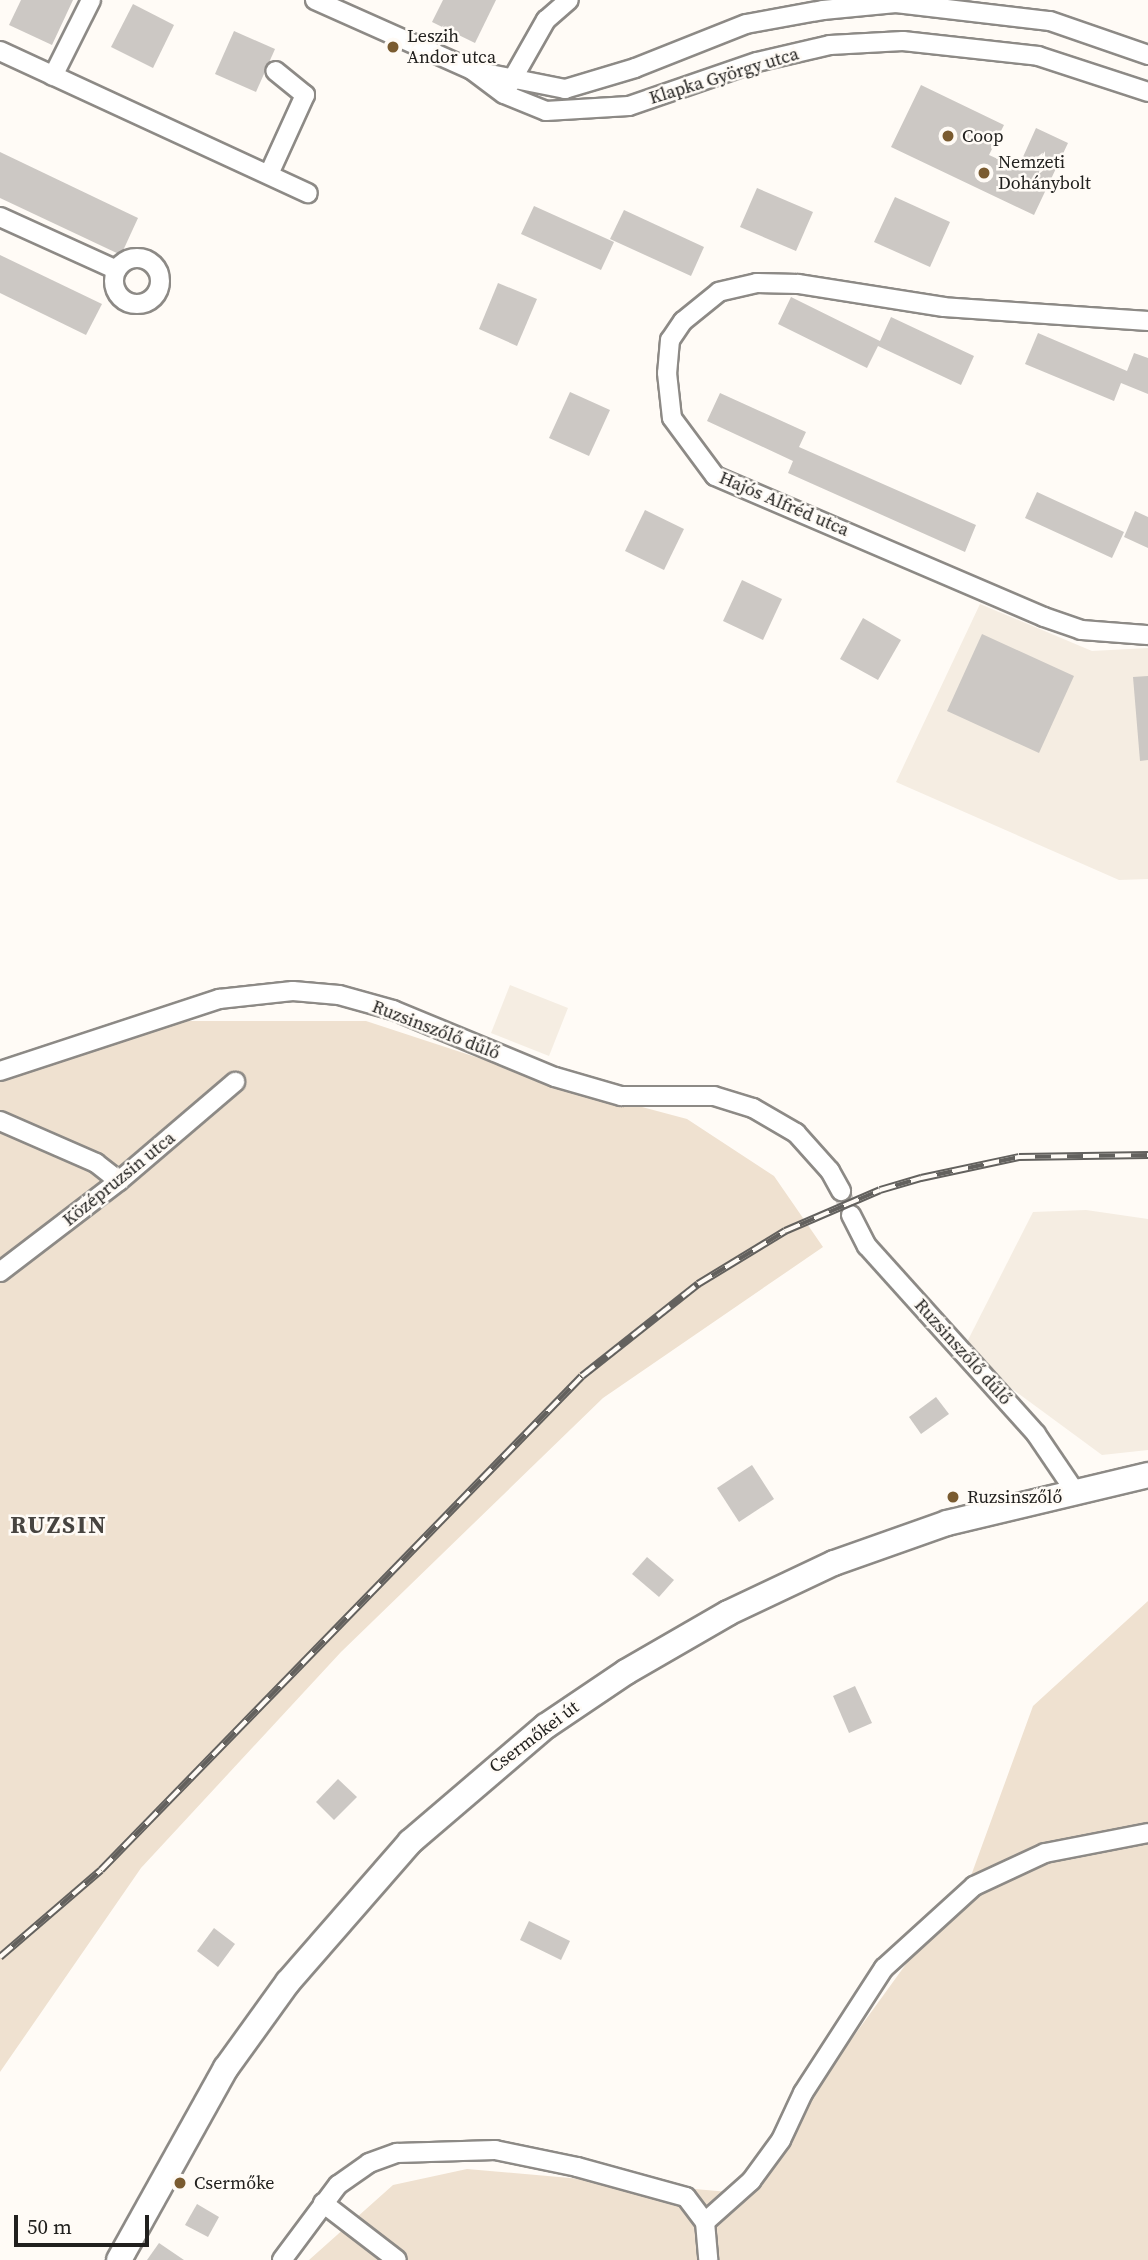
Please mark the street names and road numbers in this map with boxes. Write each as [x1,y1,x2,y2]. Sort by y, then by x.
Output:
street label: Klapka György utca [647,43,801,109]
street label: Hajós Alfréd utca [716,467,852,541]
street label: Ruzsinszőlő dűlő [369,996,503,1064]
street label: Középruzsin utca [59,1127,179,1231]
street label: Ruzsinszőlő dűlő [910,1295,1016,1409]
street label: Csermőkei út [485,1696,583,1778]

